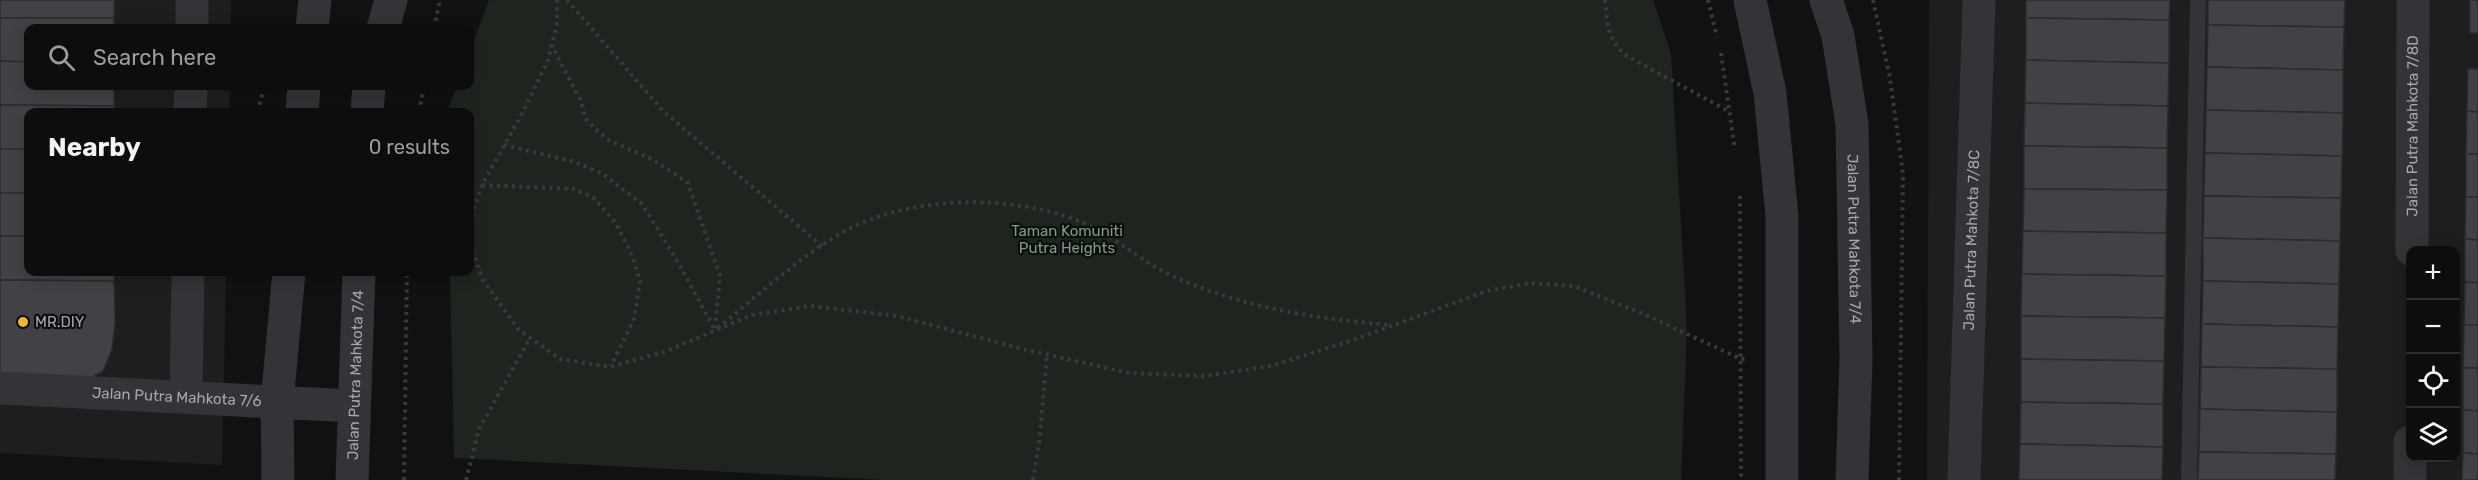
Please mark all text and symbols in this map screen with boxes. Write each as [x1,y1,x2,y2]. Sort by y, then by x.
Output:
search box [24,24,474,90]
street label: Jalan Putra Mahkota 7/8D [2403,35,2422,217]
icon: search [45,41,78,74]
text: Search here [93,44,216,71]
text: Nearby [48,132,141,163]
text: 0 results [369,135,450,159]
street label: Jalan Putra Mahkota 7/8C [1960,149,1983,331]
street label: Jalan Putra Mahkota 7/4 [1844,154,1864,324]
park label: Taman Komuniti Putra Heights [1011,222,1123,257]
map controls [2406,246,2460,462]
button: + [2406,246,2460,300]
street label: Jalan Putra Mahkota 7/4 [344,290,367,460]
button: − [2406,300,2460,354]
place label: MR.DIY [35,313,85,331]
marker: MR.DIY [16,315,30,329]
button: locate [2406,354,2460,408]
street label: Jalan Putra Mahkota 7/6 [91,384,262,410]
button: layers [2406,408,2460,462]

